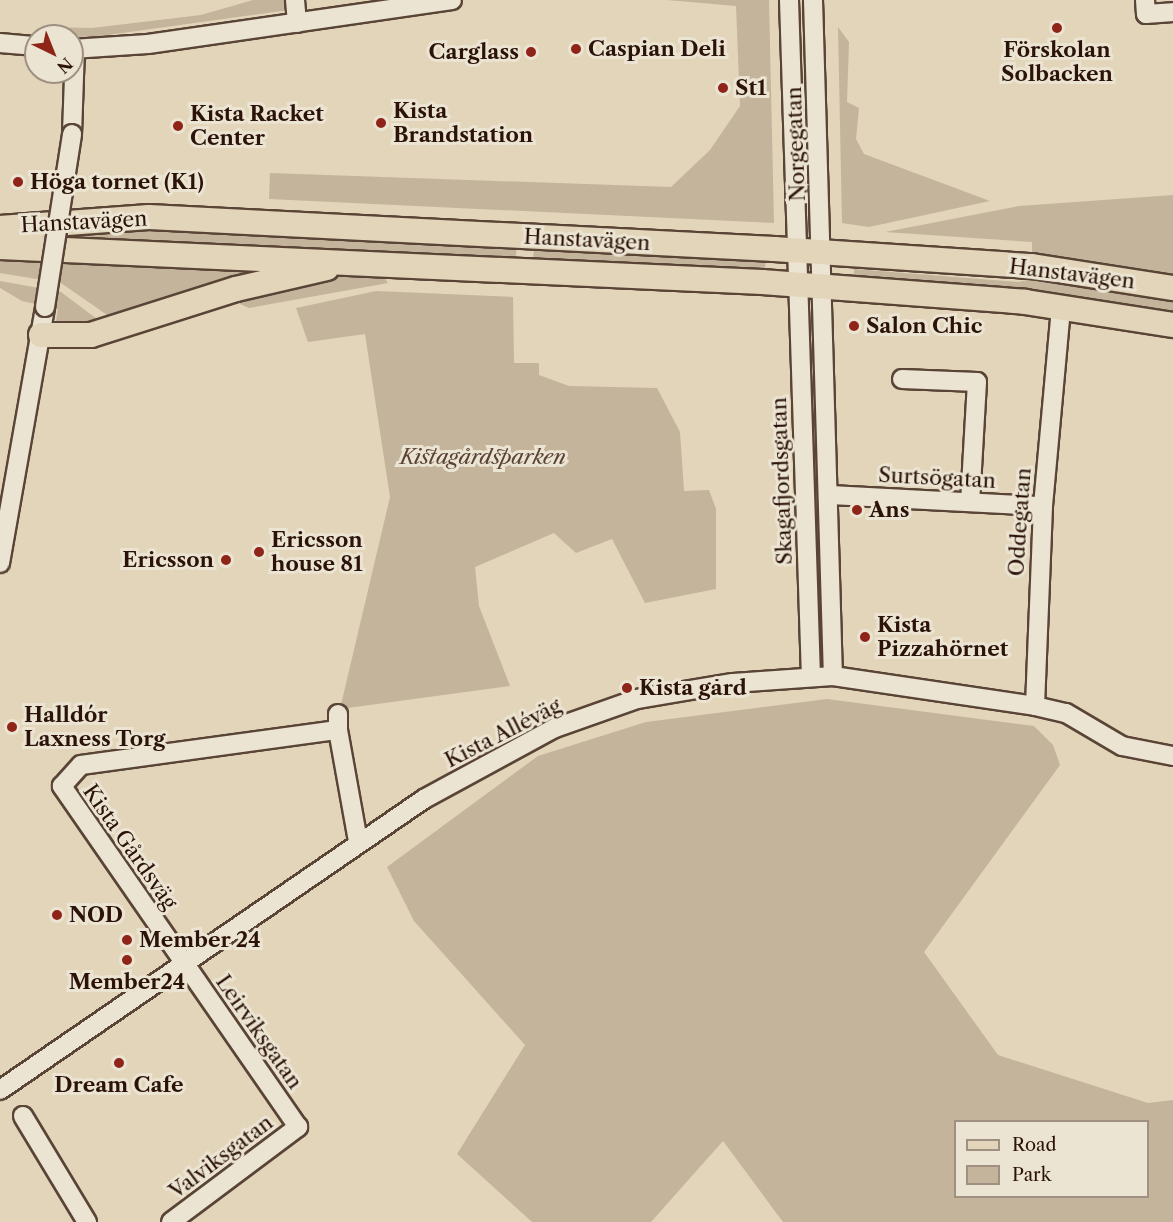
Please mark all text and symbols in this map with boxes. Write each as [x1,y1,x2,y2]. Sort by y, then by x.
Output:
marker: Förskolan Solbacken [1050,21,1064,35]
north arrow [24,24,84,84]
place label: Caspian Deli [588,36,726,62]
place label: Förskolan Solbacken [1001,37,1113,87]
place label: Carglass [429,39,519,65]
marker: Caspian Deli [569,42,583,56]
marker: Carglass [524,45,538,59]
text: N [53,54,77,78]
place label: St1 [735,75,766,101]
marker: St1 [716,81,730,95]
street label: Norgegatan [781,86,811,202]
place label: Kista Brandstation [393,98,533,148]
place label: Kista Racket Center [190,101,324,151]
marker: Kista Brandstation [374,116,388,130]
marker: Kista Racket Center [171,119,185,133]
place label: Höga tornet (K1) [30,169,204,195]
marker: Höga tornet (K1) [11,175,25,189]
street label: Hanstavägen [20,206,148,238]
street label: Hanstavägen [523,224,651,256]
street label: Hanstavägen [1008,254,1136,294]
place label: Salon Chic [866,313,982,339]
marker: Salon Chic [847,319,861,333]
street label: Skagafjordsgatan [766,397,798,565]
park label: Kistagårdsparken [400,444,566,470]
street label: Surtsögatan [878,462,996,494]
street label: Oddegatan [1004,467,1036,577]
place label: Ans [869,497,909,523]
marker: Ans [850,503,864,517]
place label: Ericsson house 81 [271,527,363,577]
marker: Ericsson house 81 [252,545,266,559]
place label: Ericsson [122,547,214,573]
marker: Ericsson [219,553,233,567]
place label: Kista Pizzahörnet [877,612,1008,662]
marker: Kista Pizzahörnet [858,630,872,644]
place label: Kista gård [639,675,747,701]
marker: Kista gård [620,681,634,695]
street label: Kista Alléväg [440,693,566,773]
place label: Halldór Laxness Torg [24,702,166,752]
marker: Halldór Laxness Torg [5,720,19,734]
street label: Kista Gårdsväg [77,780,183,914]
place label: NOD [69,902,123,928]
marker: NOD [50,908,64,922]
place label: Member 24 [139,927,261,953]
marker: Member 24 [120,933,134,947]
marker: Member24 [120,953,134,967]
place label: Member24 [69,969,185,995]
street label: Leirviksgatan [210,970,308,1094]
marker: Dream Cafe [112,1056,126,1070]
place label: Dream Cafe [54,1072,184,1098]
street label: Valviksgatan [164,1110,278,1204]
legend [954,1120,1149,1198]
text: Road [1012,1134,1057,1156]
text: Park [1012,1164,1051,1186]

